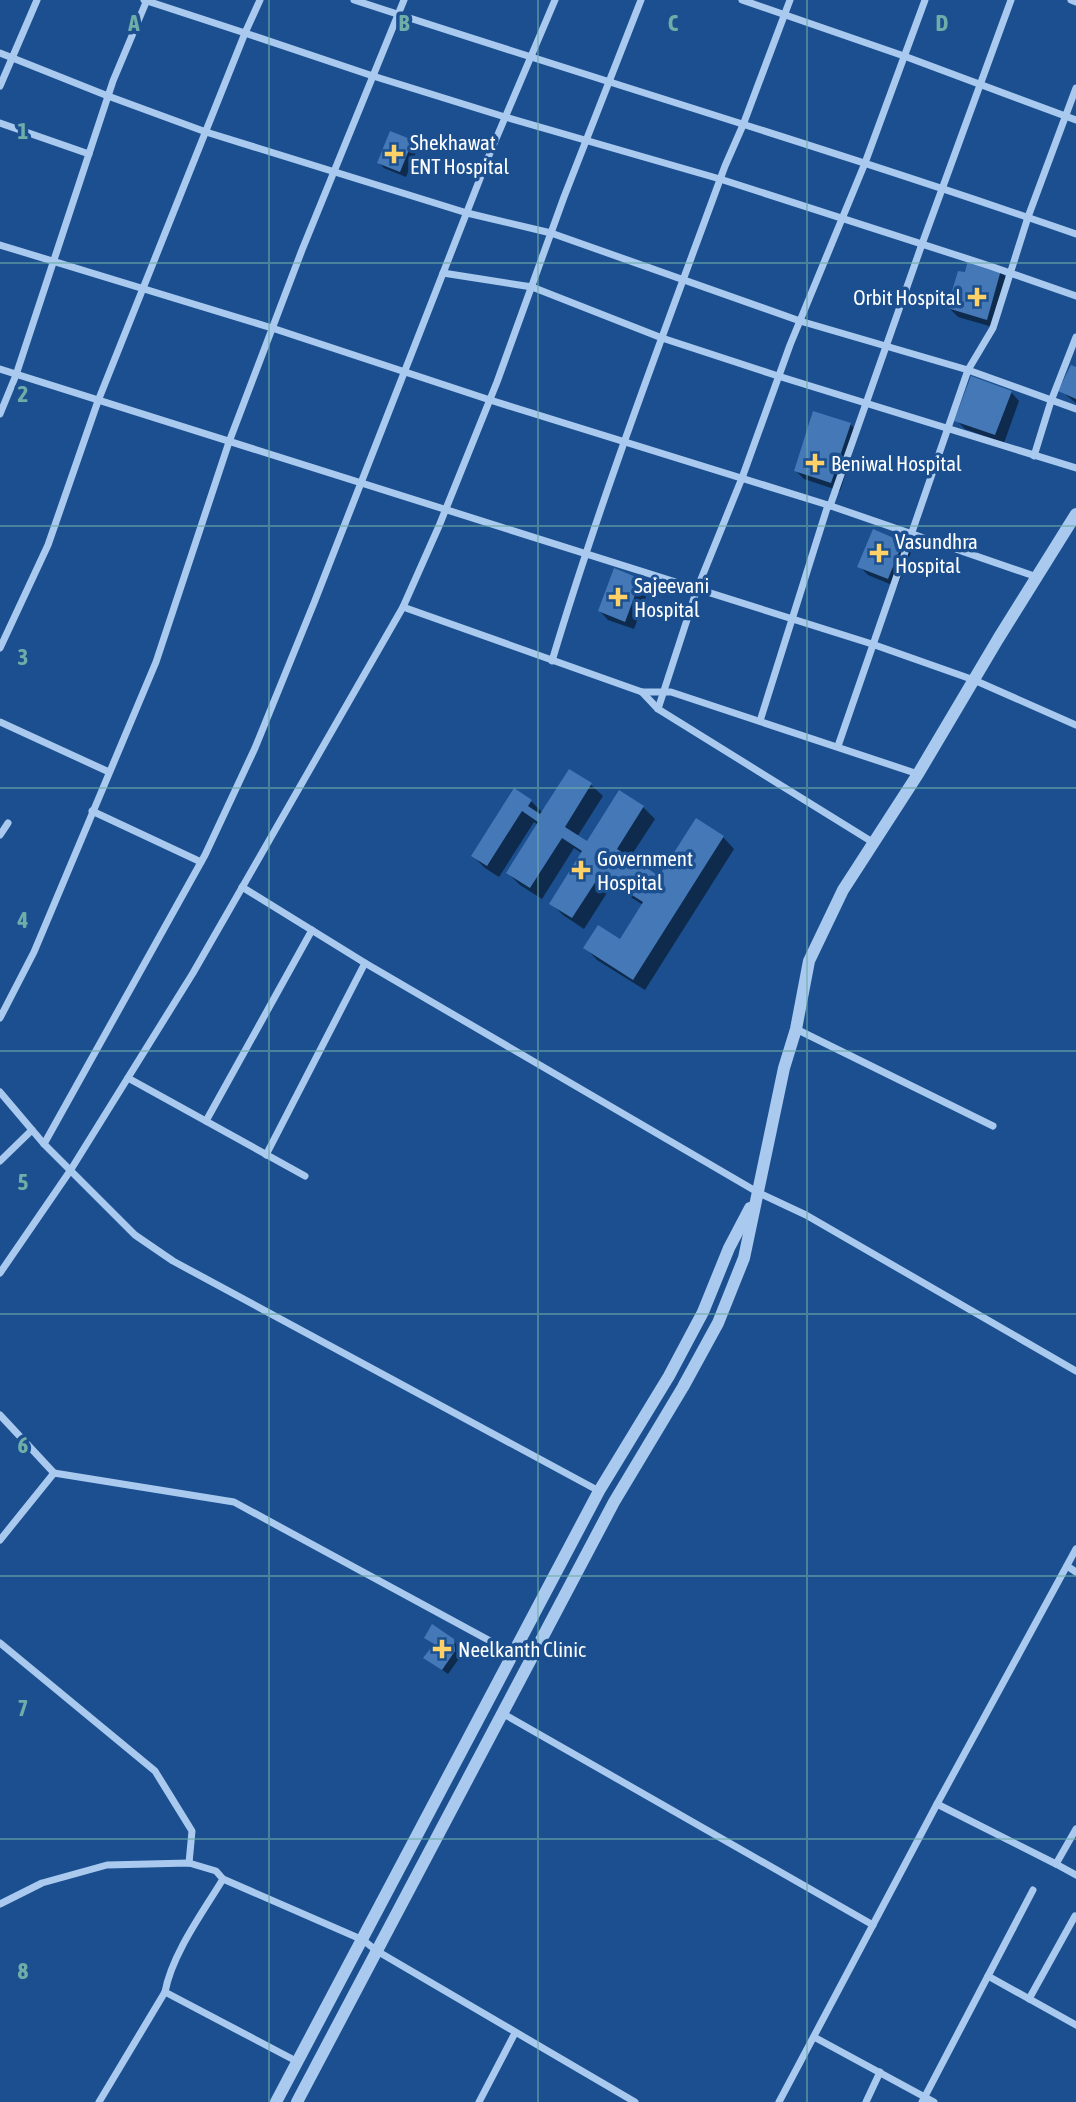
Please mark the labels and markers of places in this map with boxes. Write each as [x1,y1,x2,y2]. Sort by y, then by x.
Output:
place label: Shekhawat ENT Hospital [410,130,510,178]
marker: Shekhawat ENT Hospital [384,144,404,164]
place label: Orbit Hospital [853,285,961,309]
marker: Orbit Hospital [967,287,987,307]
place label: Beniwal Hospital [831,451,962,475]
marker: Beniwal Hospital [805,453,825,473]
place label: Vasundhra Hospital [895,529,978,577]
marker: Vasundhra Hospital [869,543,889,563]
place label: Sajeevani Hospital [634,573,709,621]
marker: Sajeevani Hospital [608,587,628,607]
place label: Government Hospital [597,846,693,894]
marker: Government Hospital [571,860,591,880]
place label: Neelkanth Clinic [458,1637,586,1661]
marker: Neelkanth Clinic [432,1639,452,1659]

